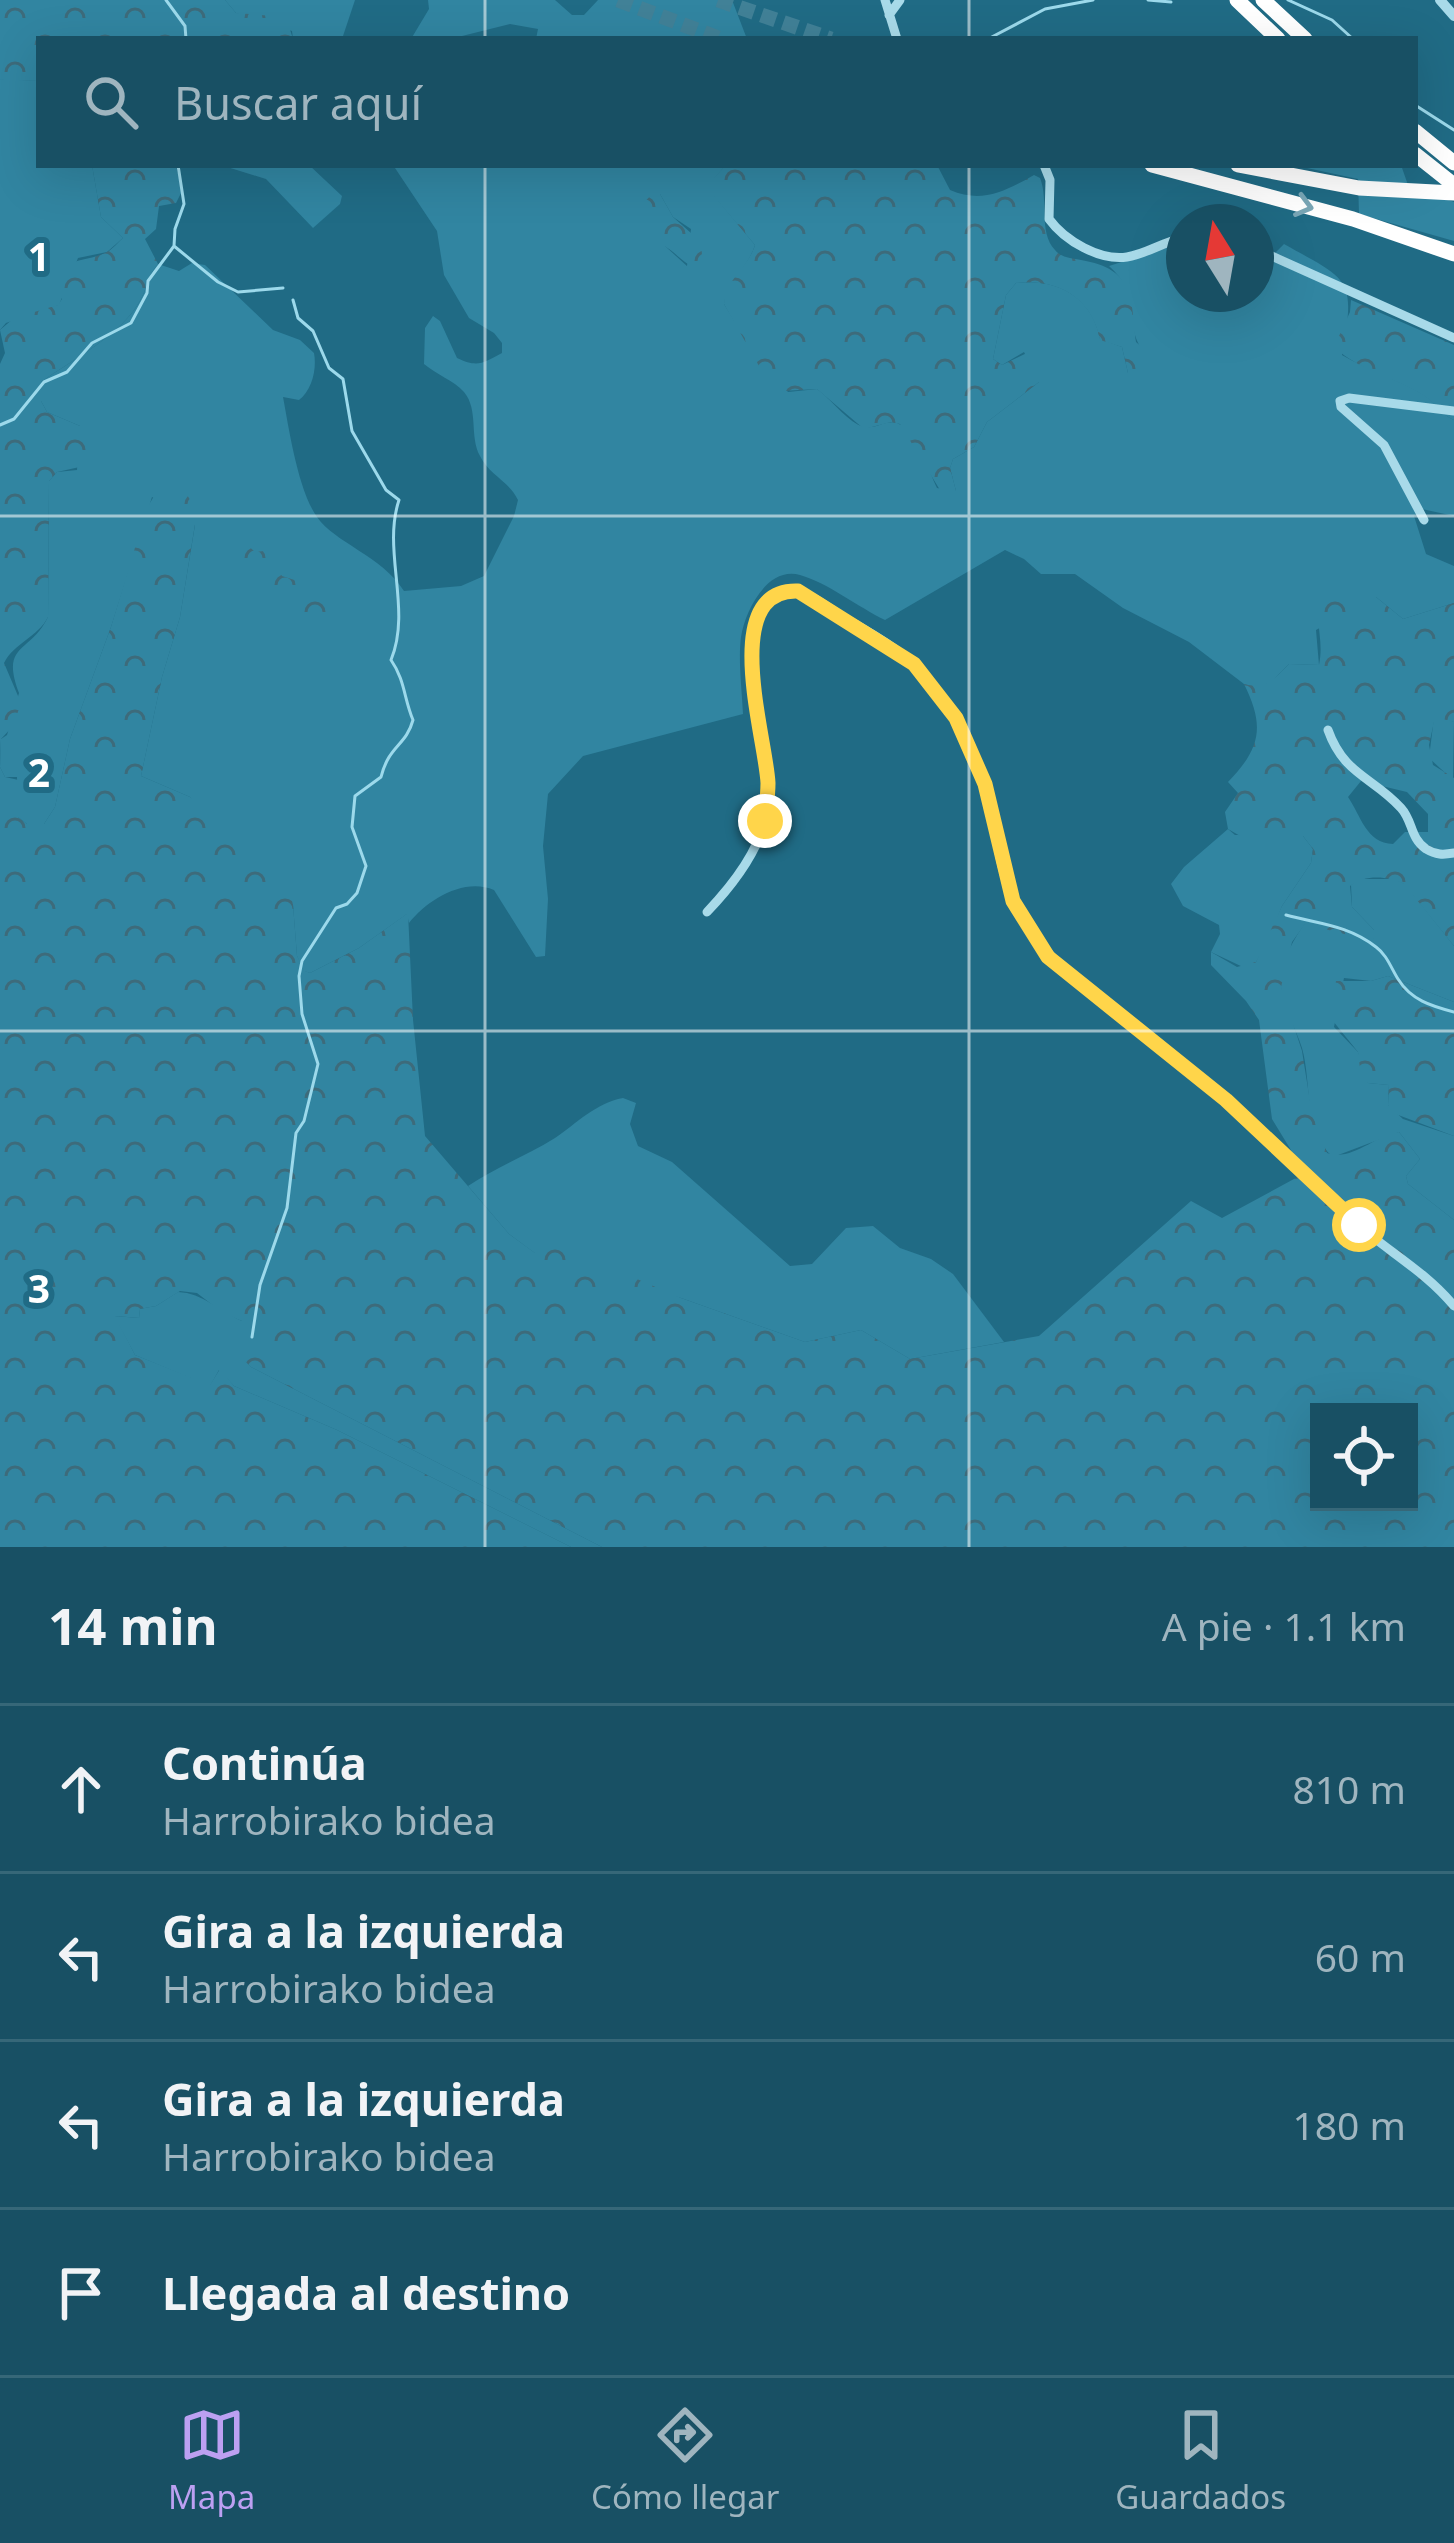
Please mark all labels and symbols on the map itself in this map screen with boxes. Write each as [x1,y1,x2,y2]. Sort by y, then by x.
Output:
one-way arrow [1294,192,1314,217]
north arrow [1166,204,1274,312]
text: 1 [28,229,50,282]
text: 2 [28,745,50,798]
route end [738,794,792,848]
route start [1332,1198,1386,1252]
text: 3 [28,1261,50,1314]

